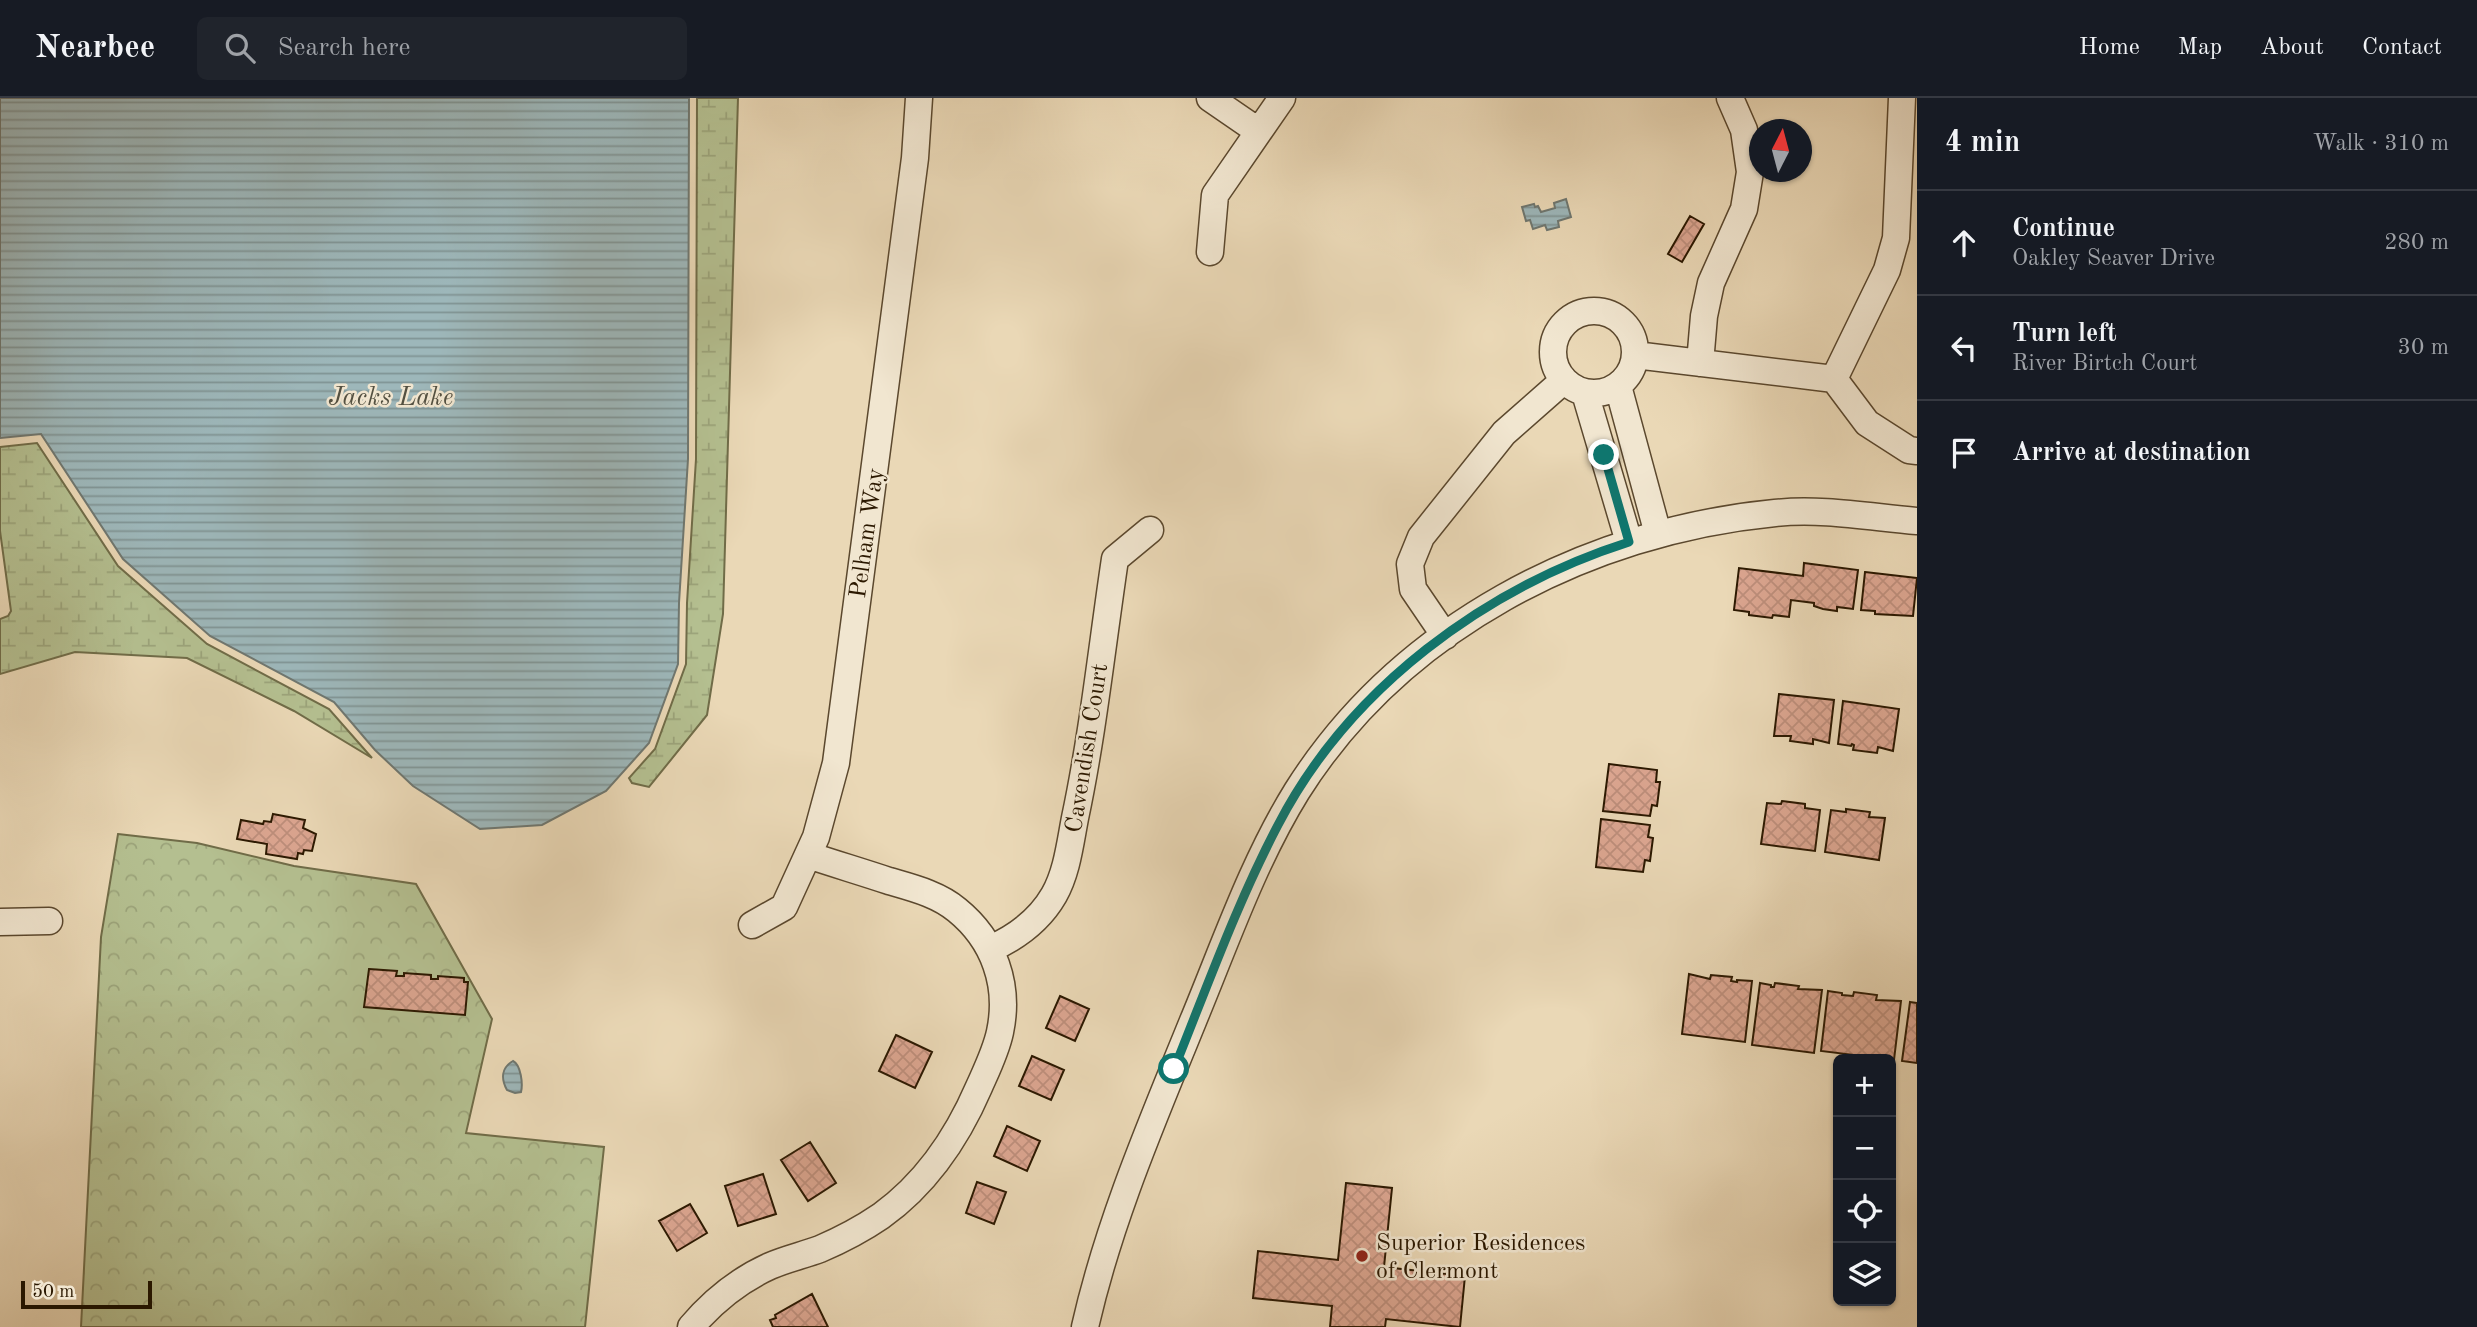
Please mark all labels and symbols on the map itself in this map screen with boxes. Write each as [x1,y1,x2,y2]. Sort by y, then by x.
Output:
north arrow [1749,119,1812,182]
water label: Jacks Lake [329,385,453,411]
route end [1588,439,1619,470]
street label: Pelham Way [847,466,889,600]
street label: Cavendish Court [1063,662,1113,835]
route start [1158,1053,1189,1084]
place label: Superior Residences of Clermont [1376,1232,1586,1284]
marker: Superior Residences of Clermont [1354,1248,1370,1264]
scale bar [21,1278,152,1310]

